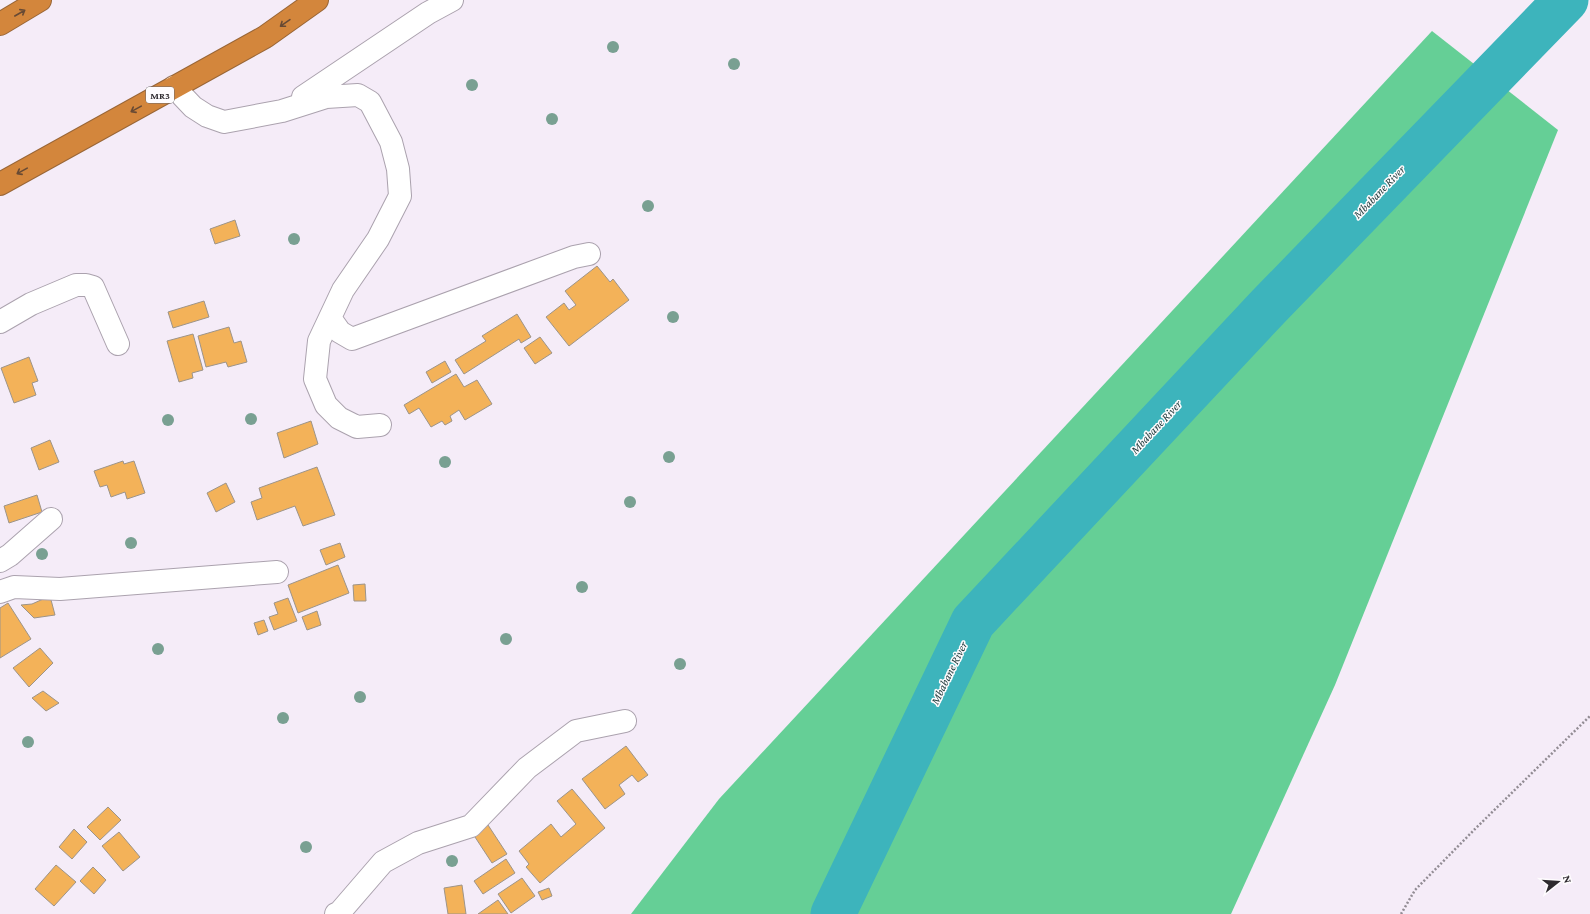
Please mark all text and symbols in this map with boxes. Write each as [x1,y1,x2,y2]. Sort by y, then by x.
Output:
one-way arrow [14,8,26,16]
one-way arrow [280,19,291,27]
road number: MR3 [146,87,174,103]
one-way arrow [130,105,142,113]
water label: Mbabane River [1350,162,1408,222]
one-way arrow [17,168,29,176]
water label: Mbabane River [1127,397,1185,457]
water label: Mbabane River [927,639,971,708]
north arrow [1538,862,1578,902]
text: N [1561,874,1575,885]

